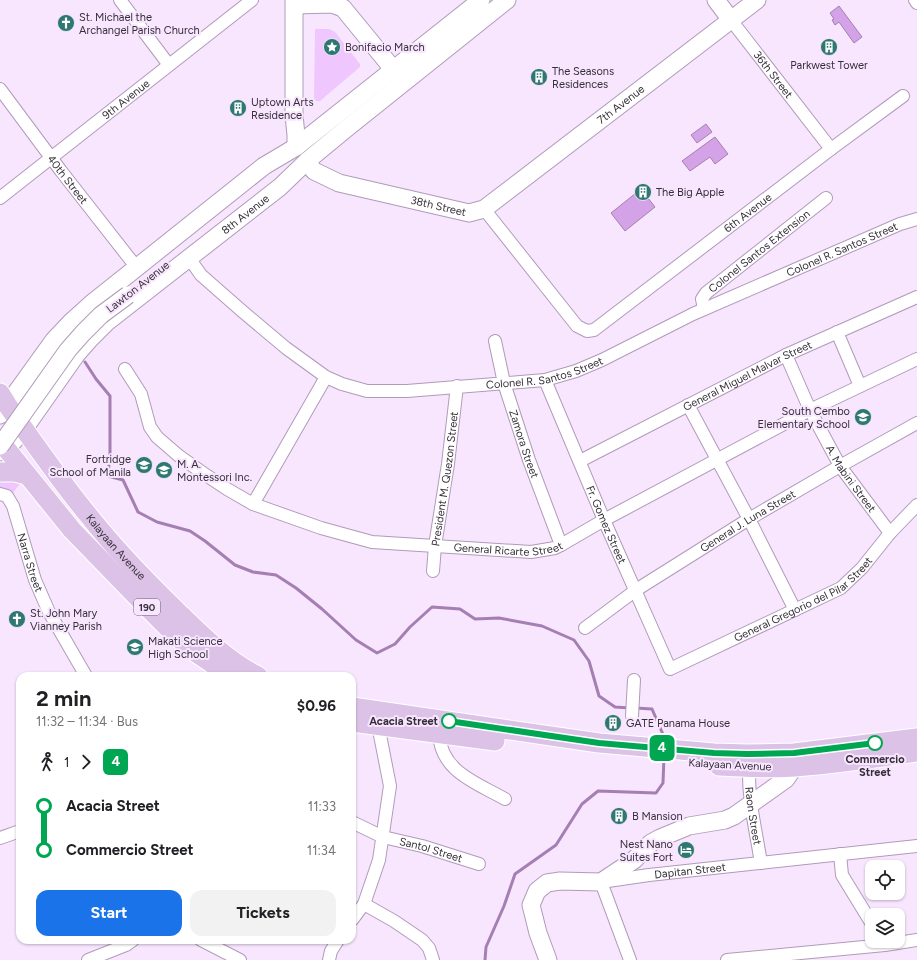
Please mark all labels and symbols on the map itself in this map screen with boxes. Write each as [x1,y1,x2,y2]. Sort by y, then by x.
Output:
place label: St. Michael the Archangel Parish Church [79,11,200,37]
church icon: St. Michael the Archangel Parish Church [56,13,76,33]
place icon: Bonifacio March [322,37,342,57]
building icon: Parkwest Tower [819,37,839,57]
place label: Bonifacio March [345,41,425,54]
street label: 36th Street [751,48,796,101]
place label: Parkwest Tower [790,59,868,72]
place label: The Seasons Residences [552,65,614,91]
building icon: The Seasons Residences [529,67,549,87]
street label: 9th Avenue [100,77,152,122]
street label: 7th Avenue [594,82,647,127]
place label: Uptown Arts Residence [251,96,314,122]
building icon: Uptown Arts Residence [228,98,248,118]
street label: 40th Street [45,153,91,206]
building icon: The Big Apple [633,182,653,202]
place label: The Big Apple [656,186,724,199]
street label: 6th Avenue [721,190,774,235]
street label: 8th Avenue [219,192,272,237]
street label: 38th Street [409,193,468,219]
street label: Colonel Santos Extension [706,207,812,295]
street label: Colonel R. Santos Street [784,219,900,279]
street label: Lawton Avenue [104,258,172,316]
street label: General Miguel Malvar Street [681,338,814,413]
street label: Colonel R. Santos Street [485,354,605,391]
place label: South Cembo Elementary School [758,405,850,431]
school or university icon: South Cembo Elementary School [853,407,873,427]
street label: Zamora Street [507,408,542,480]
street label: President M. Quezon Street [429,411,461,547]
street label: A. Mabini Street [823,443,879,515]
place label: Fortridge School of Manila [49,453,131,479]
school or university icon: Fortridge School of Manila [134,455,154,475]
place label: M. A. Montessori Inc. [177,458,252,484]
school or university icon: M. A. Montessori Inc. [154,460,174,480]
street label: Fr. Gomez Street [584,484,629,566]
street label: General J. Luna Street [698,487,798,555]
street label: Kalayaan Avenue [84,512,148,582]
street label: Narra Street [15,532,46,594]
street label: General Ricarte Street [453,539,565,559]
street label: General Gregorio del Pilar Street [732,554,875,644]
road number: 190 [134,599,160,615]
place label: St. John Mary Vianney Parish [30,607,102,633]
church icon: St. John Mary Vianney Parish [7,609,27,629]
place label: Makati Science High School [148,635,223,661]
school or university icon: Makati Science High School [125,637,145,657]
marker: Acacia Street [441,713,457,729]
building icon: GATE Panama House [603,713,623,733]
place label: Acacia Street [369,715,439,728]
place label: GATE Panama House [626,717,730,730]
line badge: 4 [649,735,675,761]
marker: Commercio Street [867,735,883,751]
place label: Commercio Street [845,753,905,779]
street label: Kalayaan Avenue [688,756,772,774]
street label: Raon Street [743,786,764,846]
building icon: B Mansion [609,806,629,826]
place label: B Mansion [632,810,683,823]
street label: Santol Street [398,834,464,865]
place label: Nest Nano Suites Fort [619,838,673,864]
hotel icon: Nest Nano Suites Fort [676,840,696,860]
street label: Dapitan Street [654,860,726,881]

